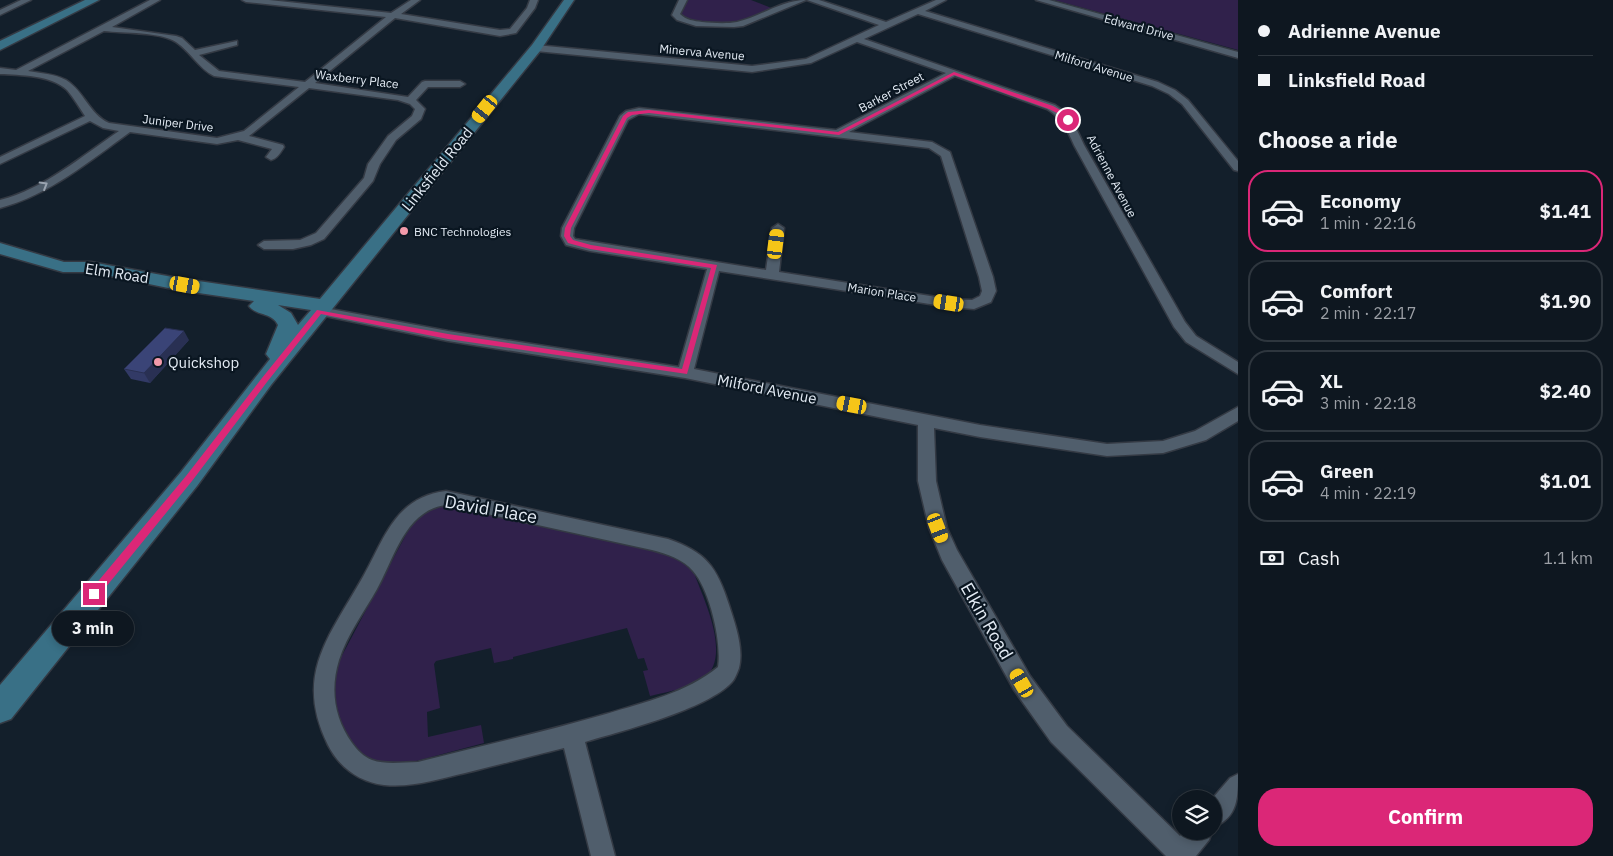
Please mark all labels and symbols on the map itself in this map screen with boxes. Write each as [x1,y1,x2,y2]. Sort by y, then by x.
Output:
street label: Edward Drive [1103,11,1176,44]
street label: Minerva Avenue [659,41,746,63]
street label: Milford Avenue [1053,47,1135,85]
street label: Waxberry Place [314,66,400,92]
street label: Barker Street [856,69,926,115]
car [469,93,500,125]
route start [1057,109,1079,131]
street label: Juniper Drive [142,111,215,135]
street label: Linksfield Road [397,123,477,215]
street label: Adrienne Avenue [1084,132,1140,220]
one-way arrow [39,181,48,191]
place label: BNC Technologies [414,224,512,239]
marker: BNC Technologies [398,225,410,237]
car [766,228,785,260]
street label: Elm Road [84,259,150,287]
car [168,275,201,295]
street label: Marion Place [847,279,918,305]
car [933,293,964,313]
place label: Quickshop [168,353,239,372]
marker: Quickshop [152,356,164,368]
street label: Milford Avenue [716,370,818,408]
car [835,395,868,415]
street label: David Place [443,490,539,528]
car [925,511,950,545]
street label: Elkin Road [956,578,1018,664]
route end [83,583,105,605]
callout: 3 min [53,612,135,646]
car [1008,666,1035,700]

